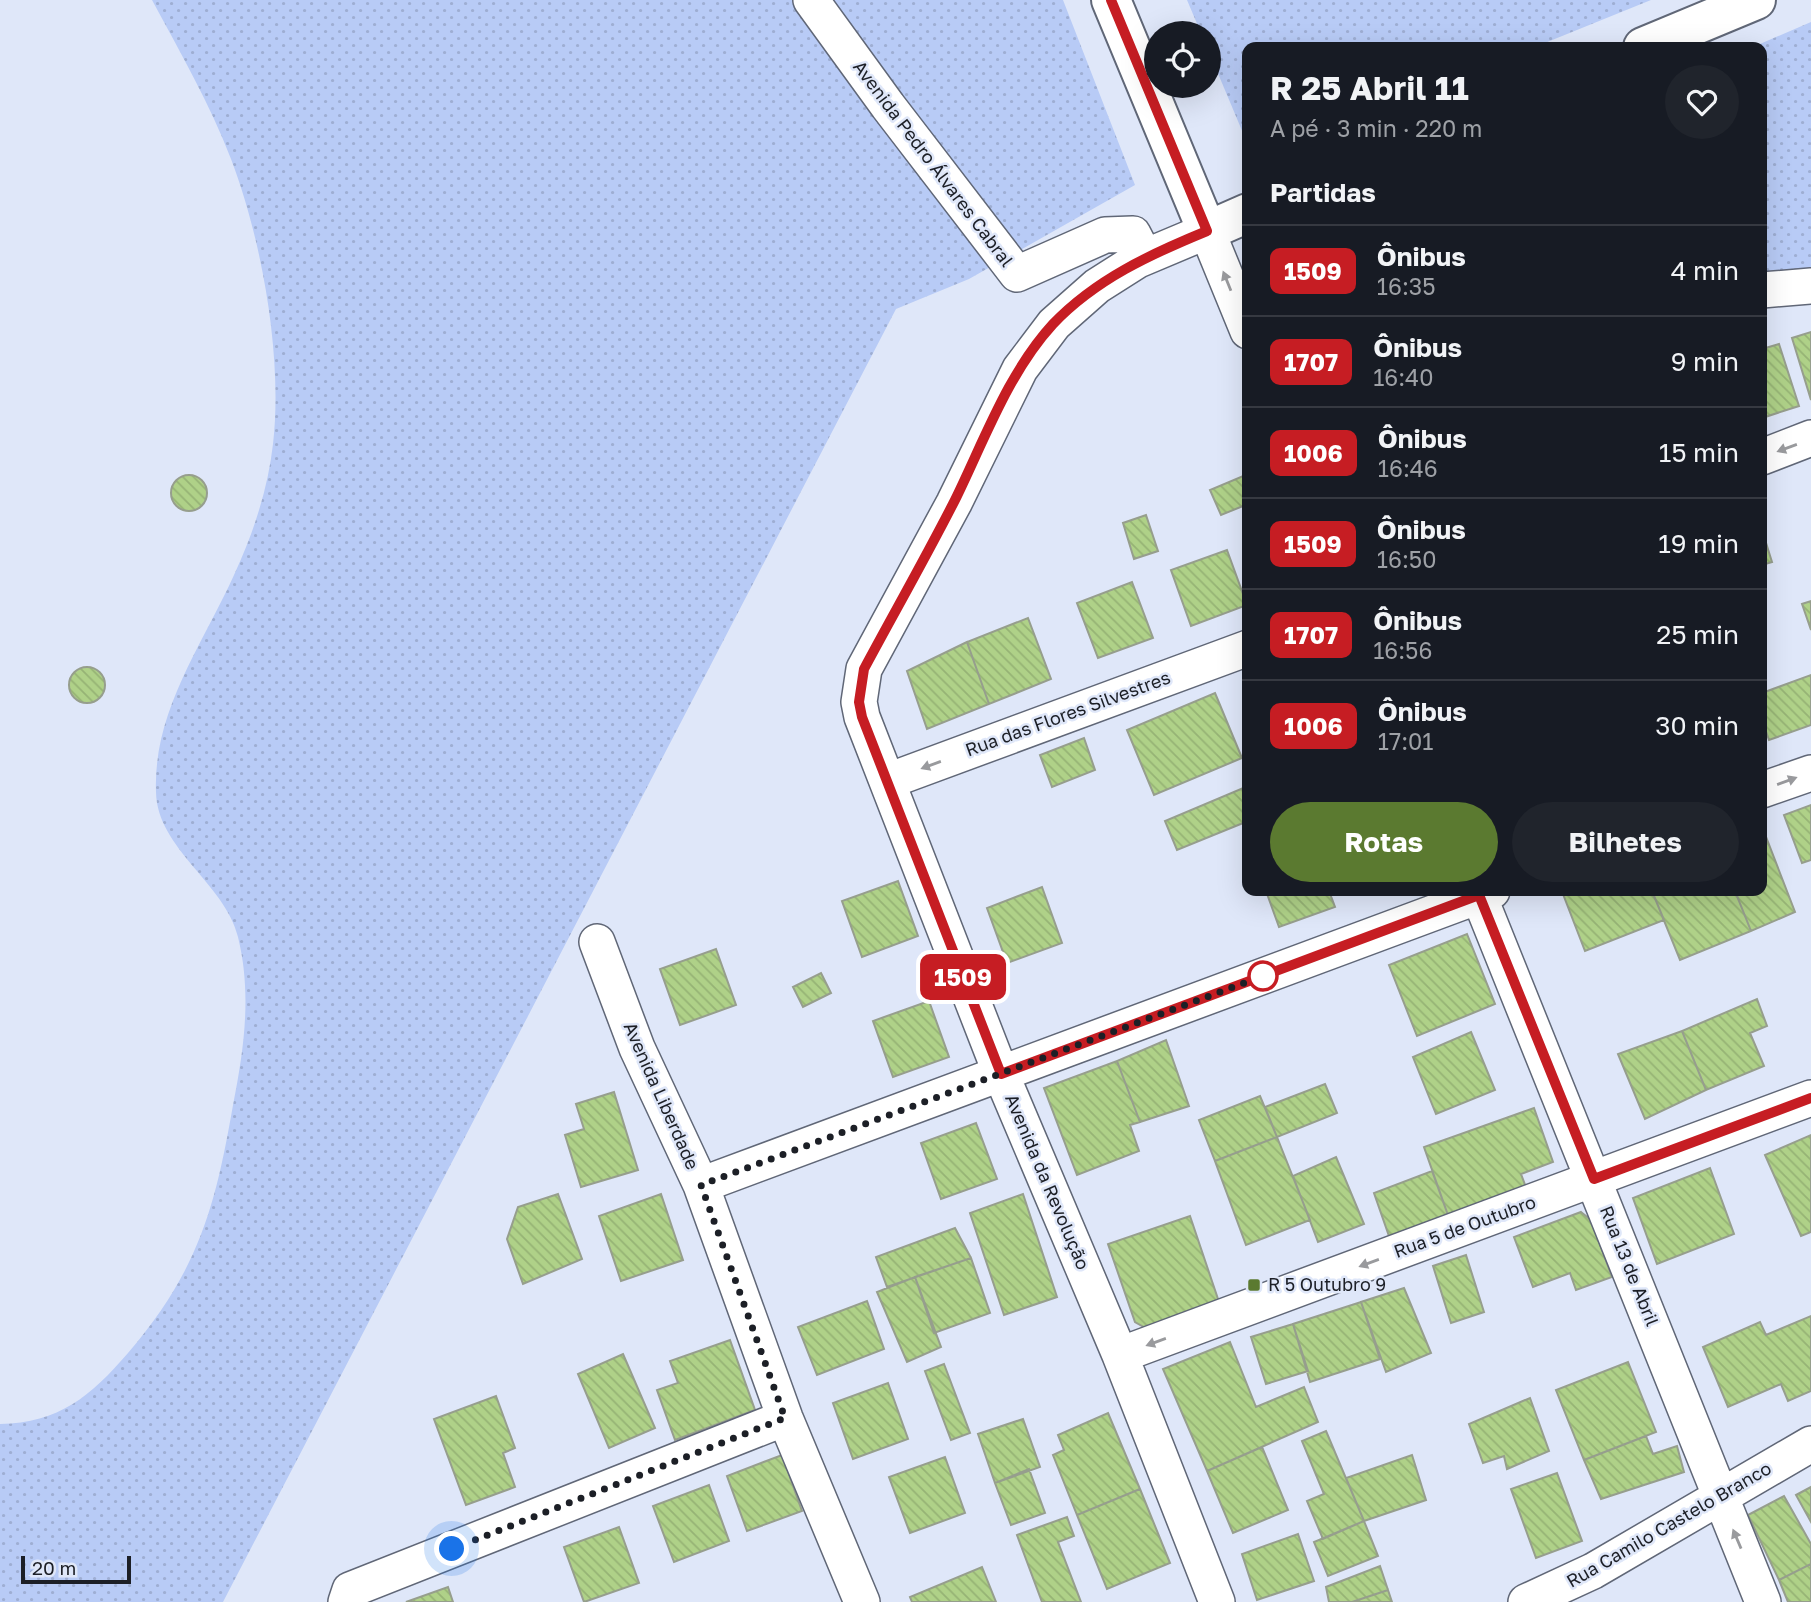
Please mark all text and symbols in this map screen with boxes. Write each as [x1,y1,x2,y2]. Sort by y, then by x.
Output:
map controls [1144,21,1221,98]
button: locate [1144,21,1221,98]
street label: Avenida Pedro Álvares Cabral [849,56,1019,271]
button: heart [1665,65,1739,139]
text: R 25 Abril 11 [1270,68,1469,107]
text: A pé · 3 min · 220 m [1270,114,1482,142]
text: Partidas [1270,177,1376,208]
text: Ônibus [1377,241,1466,272]
text: 4 min [1671,255,1739,286]
text: 1509 [1284,256,1342,285]
one-way arrow [1221,270,1232,291]
text: 16:35 [1377,272,1436,300]
text: Ônibus [1373,332,1462,363]
text: 9 min [1671,346,1739,377]
text: 1707 [1284,347,1338,376]
text: 16:40 [1373,363,1433,391]
text: Ônibus [1378,423,1467,454]
text: 15 min [1659,437,1739,468]
text: 1006 [1284,438,1343,467]
one-way arrow [1776,442,1797,453]
text: 16:46 [1378,454,1438,482]
text: Ônibus [1377,514,1466,545]
text: 19 min [1658,528,1739,559]
text: 1509 [1284,529,1342,558]
text: 16:50 [1377,545,1436,573]
text: Ônibus [1373,605,1462,636]
text: 25 min [1656,619,1739,650]
text: 1707 [1284,620,1338,649]
text: 16:56 [1373,636,1432,664]
street label: Rua das Flores Silvestres [962,666,1173,760]
text: Ônibus [1378,696,1467,727]
text: 30 min [1655,710,1739,741]
text: 1006 [1284,711,1343,740]
text: 17:01 [1378,727,1433,755]
one-way arrow [920,760,941,771]
one-way arrow [1776,776,1797,787]
button: Rotas [1270,802,1498,882]
button: Bilhetes [1512,802,1739,882]
line badge: 1509 [914,954,1012,1000]
unlabelled marker [1248,961,1278,991]
text: 1509 [934,962,992,991]
street label: Avenida Liberdade [620,1019,704,1173]
street label: Avenida da Revolução [1001,1091,1095,1273]
street label: Rua 5 de Outubro [1391,1190,1539,1262]
street label: Rua 13 de Abril [1596,1202,1664,1329]
one-way arrow [1358,1257,1379,1268]
place label: R 5 Outubro 9 [1268,1273,1386,1295]
marker: R 5 Outubro 9 [1246,1277,1262,1293]
one-way arrow [1145,1337,1166,1348]
street label: Rua Camilo Castelo Branco [1562,1456,1775,1592]
one-way arrow [1731,1529,1743,1549]
your location [434,1531,469,1566]
scale bar [21,1553,131,1585]
text: 20 m [32,1556,76,1579]

